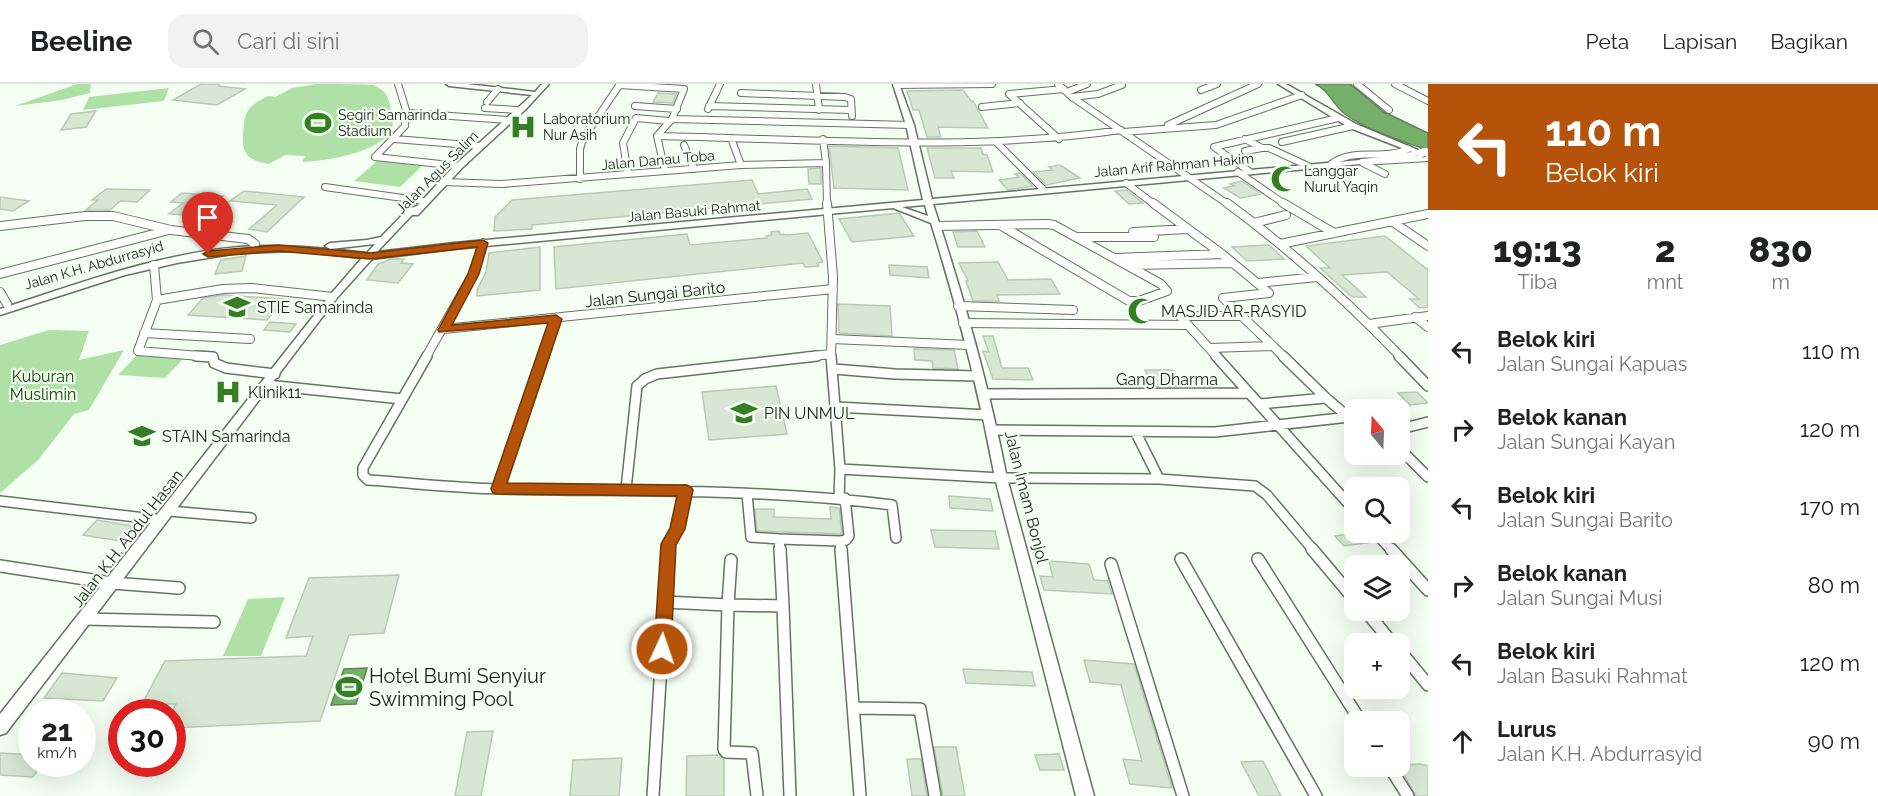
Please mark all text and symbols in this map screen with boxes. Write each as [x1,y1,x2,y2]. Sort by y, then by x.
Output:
search box [168,14,588,68]
text: Beeline [30,25,132,58]
icon: search [189,25,222,58]
text: Cari di sini [237,28,340,54]
text: Peta [1586,29,1629,54]
text: Lapisan [1662,29,1737,54]
text: Bagikan [1770,29,1848,54]
place label: Segiri Samarinda Stadium [338,107,447,139]
text: 110 m [1545,107,1661,156]
sports icon: Segiri Samarinda Stadium [303,108,333,138]
icon: left [1446,108,1524,186]
place label: Laboratorium Nur Asih [543,111,630,143]
hospital icon: Laboratorium Nur Asih [508,112,538,142]
street label: Jalan Agus Salim [393,128,481,216]
street label: Jalan Danau Toba [601,147,715,173]
street label: Jalan Arif Rahman Hakim [1093,150,1255,180]
text: Belok kiri [1545,157,1659,188]
place label: Langgar Nurul Yaqin [1304,163,1378,195]
mosque icon: Langgar Nurul Yaqin [1269,164,1299,194]
pin [182,192,233,254]
street label: Jalan Basuki Rahmat [627,197,761,225]
icon: arrive [191,201,224,234]
text: 19:13 [1493,228,1582,270]
text: 2 [1655,228,1676,270]
text: 830 [1749,228,1813,270]
street label: Jalan K.H. Abdurrasyid [23,238,165,292]
text: Tiba [1518,270,1557,294]
text: mnt [1647,270,1684,294]
text: m [1772,270,1790,294]
street label: Jalan Sungai Barito [584,278,726,311]
school or university icon: STIE Samarinda [222,292,252,322]
mosque icon: MASJID AR-RASYID [1126,296,1156,326]
place label: STIE Samarinda [257,298,373,317]
place label: MASJID AR-RASYID [1161,302,1306,321]
text: Belok kiri [1497,326,1595,352]
icon: left [1446,335,1479,368]
text: 110 m [1802,338,1860,364]
text: Jalan Sungai Kapuas [1497,352,1687,376]
park label: Kuburan Muslimin [10,367,76,404]
street label: Gang Dharma [1116,370,1218,389]
hospital icon: Klinik11 [213,377,243,407]
place label: Klinik11 [248,383,301,402]
school or university icon: PIN UNMUL [729,398,759,428]
north arrow [1344,399,1410,465]
map controls [1344,399,1410,777]
place label: PIN UNMUL [764,404,855,423]
text: Belok kanan [1497,404,1627,430]
icon: right [1446,413,1479,446]
text: 120 m [1800,416,1860,442]
school or university icon: STAIN Samarinda [127,421,157,451]
place label: STAIN Samarinda [162,427,291,446]
street label: Jalan Imam Bonjol [1001,429,1052,566]
text: Jalan Sungai Kayan [1497,430,1675,454]
street label: Jalan K.H. Abdul Hasan [68,466,187,611]
button: search [1344,477,1410,543]
text: Belok kiri [1497,482,1595,508]
icon: left [1446,491,1479,524]
text: 170 m [1800,494,1860,520]
text: Jalan Sungai Barito [1497,508,1673,532]
button: layers [1344,555,1410,621]
text: Belok kanan [1497,560,1627,586]
icon: right [1446,569,1479,602]
text: 80 m [1808,572,1860,598]
text: Jalan Sungai Musi [1497,586,1662,610]
position arrow [630,617,694,681]
button: + [1344,633,1410,699]
text: Belok kiri [1497,638,1595,664]
icon: left [1446,647,1479,680]
text: 120 m [1800,650,1860,676]
place label: Hotel Bumi Senyiur Swimming Pool [369,664,546,711]
text: Jalan Basuki Rahmat [1497,664,1688,688]
sports icon: Hotel Bumi Senyiur Swimming Pool [334,672,364,702]
speed limit sign: 30 [108,699,186,777]
button: − [1344,711,1410,777]
text: 21 [41,713,73,748]
text: Lurus [1497,716,1556,742]
icon: ahead [1446,725,1479,758]
text: 90 m [1808,728,1860,754]
text: Jalan K.H. Abdurrasyid [1497,742,1702,766]
text: km/h [37,744,77,762]

